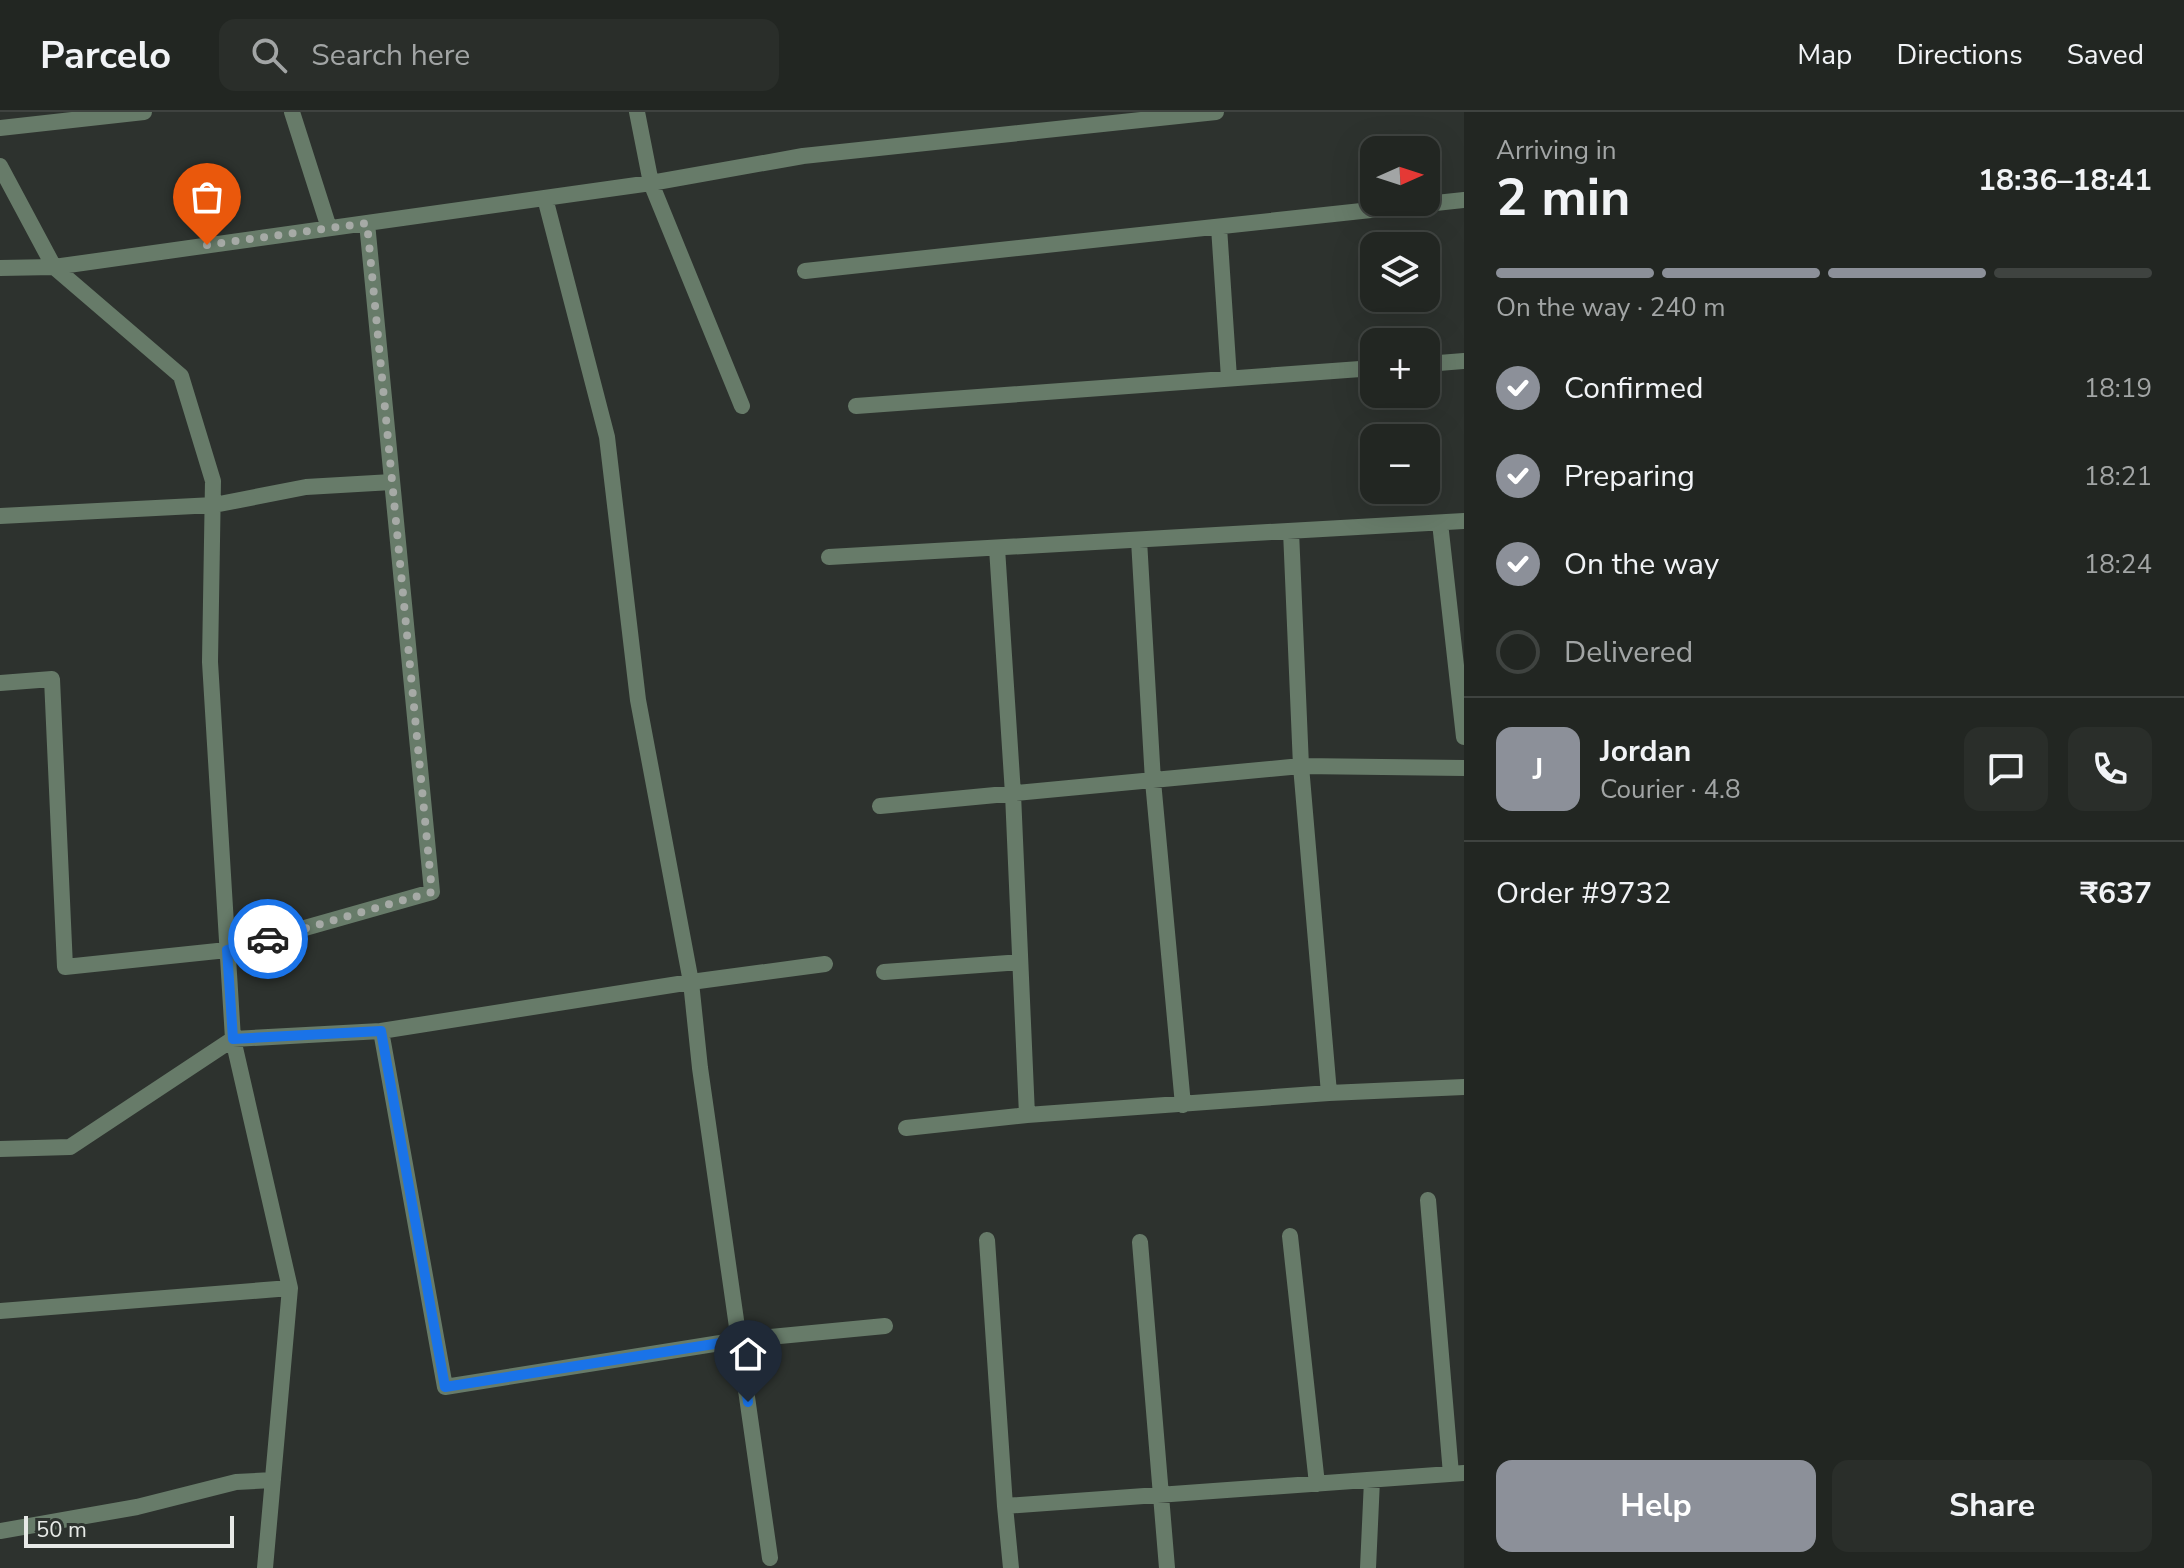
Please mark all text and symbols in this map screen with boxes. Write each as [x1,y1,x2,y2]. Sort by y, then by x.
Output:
search box [219,19,779,91]
text: Parcelo [40,30,171,81]
icon: search [247,33,291,77]
text: Search here [311,35,470,76]
text: Map [1797,36,1852,74]
text: Directions [1896,36,2023,74]
text: Saved [2067,36,2144,74]
text: Arriving in [1496,133,1617,168]
north arrow [1360,136,1440,216]
map controls [1360,136,1440,504]
text: 18:36–18:41 [1978,160,2152,201]
text: 2 min [1496,162,1631,233]
pin [173,163,241,245]
icon: bag [185,175,229,219]
button: layers [1360,232,1440,312]
text: On the way · 240 m [1496,290,1725,325]
button: + [1360,328,1440,408]
icon: check [1496,366,1540,410]
text: Confirmed [1564,368,1704,409]
text: 18:19 [2084,371,2152,406]
button: − [1360,424,1440,504]
icon: check [1496,454,1540,498]
text: Preparing [1564,456,1695,497]
text: 18:21 [2084,459,2152,494]
icon: check [1496,542,1540,586]
text: On the way [1564,544,1719,585]
text: 18:24 [2084,547,2152,582]
text: Delivered [1564,632,1693,673]
button: chat [1964,727,2048,811]
button: phone [2068,727,2152,811]
text: Jordan [1600,731,1691,772]
text: J [1533,749,1543,790]
text: Courier · 4.8 [1600,772,1741,807]
text: Order #9732 [1496,873,1671,914]
text: ₹637 [2080,873,2152,914]
courier [228,899,308,979]
icon: car [246,917,290,961]
pin [714,1320,782,1402]
icon: home [726,1332,770,1376]
button: Help [1496,1460,1816,1552]
button: Share [1832,1460,2152,1552]
scale bar [24,1512,234,1548]
text: 50 m [36,1515,87,1545]

